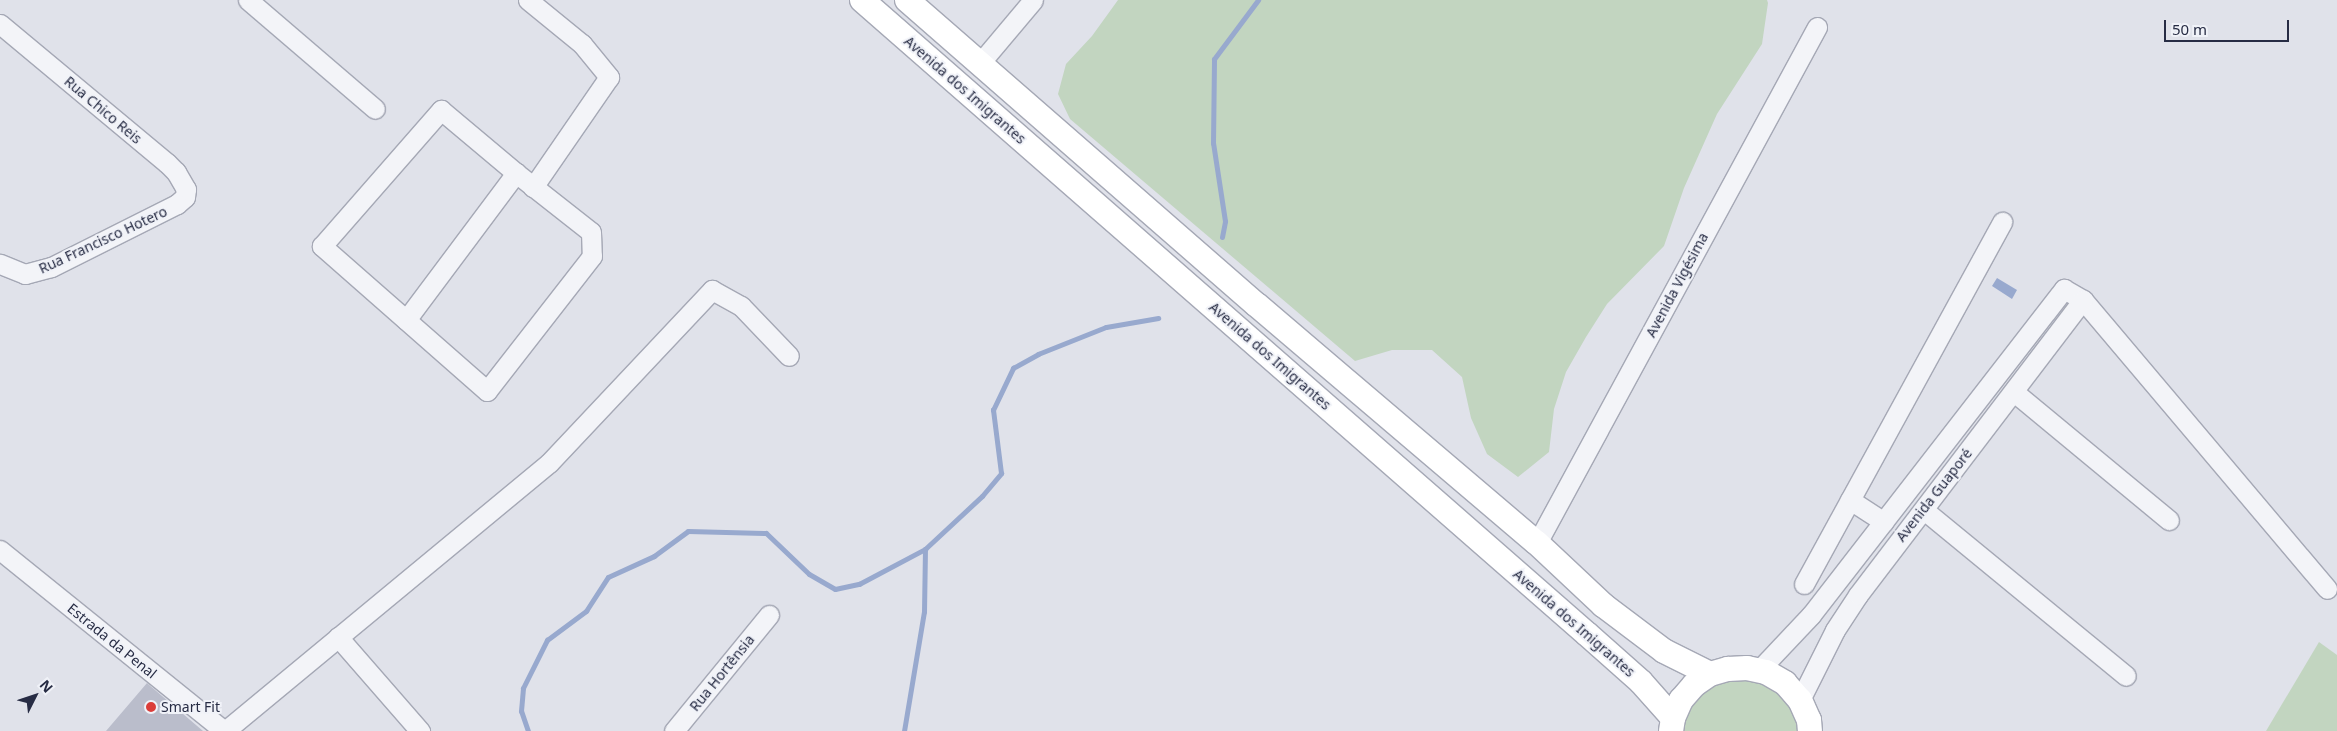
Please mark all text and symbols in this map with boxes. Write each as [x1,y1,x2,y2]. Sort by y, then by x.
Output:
scale bar [2167,10,2292,42]
text: 50 m [2172,19,2207,39]
street label: Avenida dos Imigrantes [901,33,1029,147]
street label: Rua Chico Reis [61,73,145,147]
street label: Rua Francisco Hotero [36,203,170,277]
street label: Avenida Vigésima [1642,230,1712,340]
street label: Avenida dos Imigrantes [1206,299,1334,413]
street label: Avenida Guaporé [1892,445,1976,545]
street label: Avenida dos Imigrantes [1510,566,1638,680]
street label: Estrada da Penal [64,600,160,682]
street label: Rua Hortênsia [686,631,758,715]
north arrow [10,671,60,721]
text: N [36,675,58,696]
place label: Smart Fit [161,699,220,715]
marker: Smart Fit [145,701,157,713]

